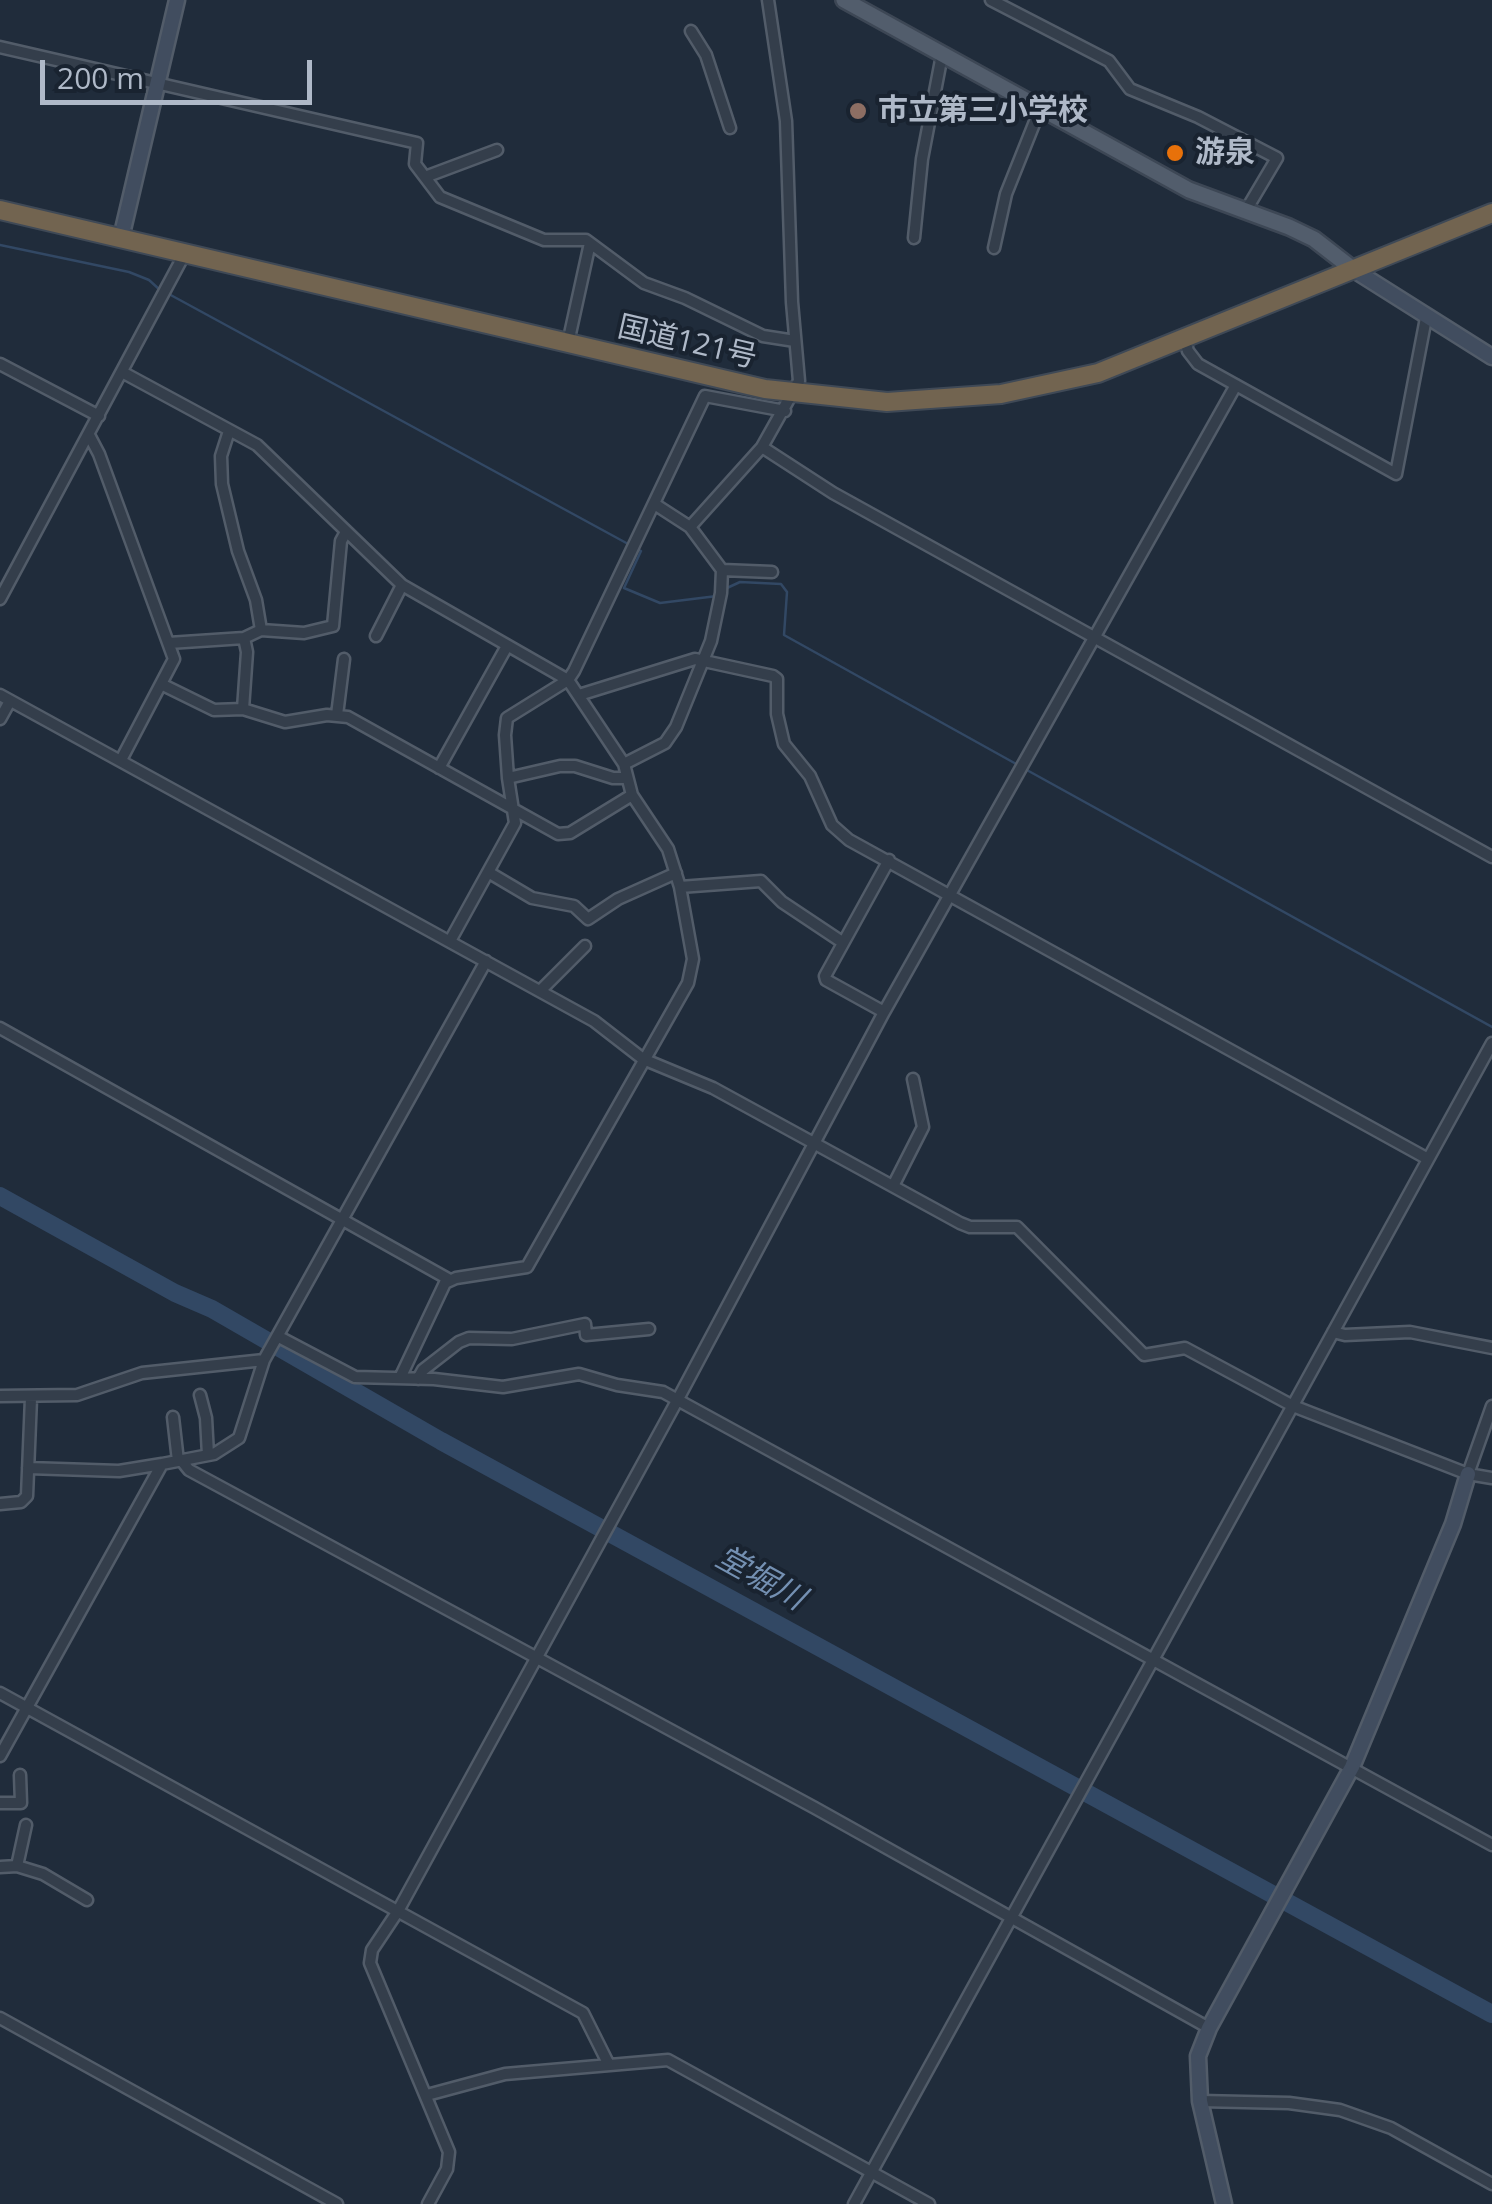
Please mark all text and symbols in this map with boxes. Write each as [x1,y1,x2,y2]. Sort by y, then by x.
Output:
scale bar [45,40,318,102]
text: 200 m [57,57,144,98]
place label: 市立第三小学校 [878,93,1088,129]
marker: 市立第三小学校 [847,100,869,122]
place label: 游泉 [1195,135,1255,171]
marker: 游泉 [1164,142,1186,164]
street label: 国道121号 [614,310,760,376]
water label: 堂堀川 [709,1539,811,1619]

